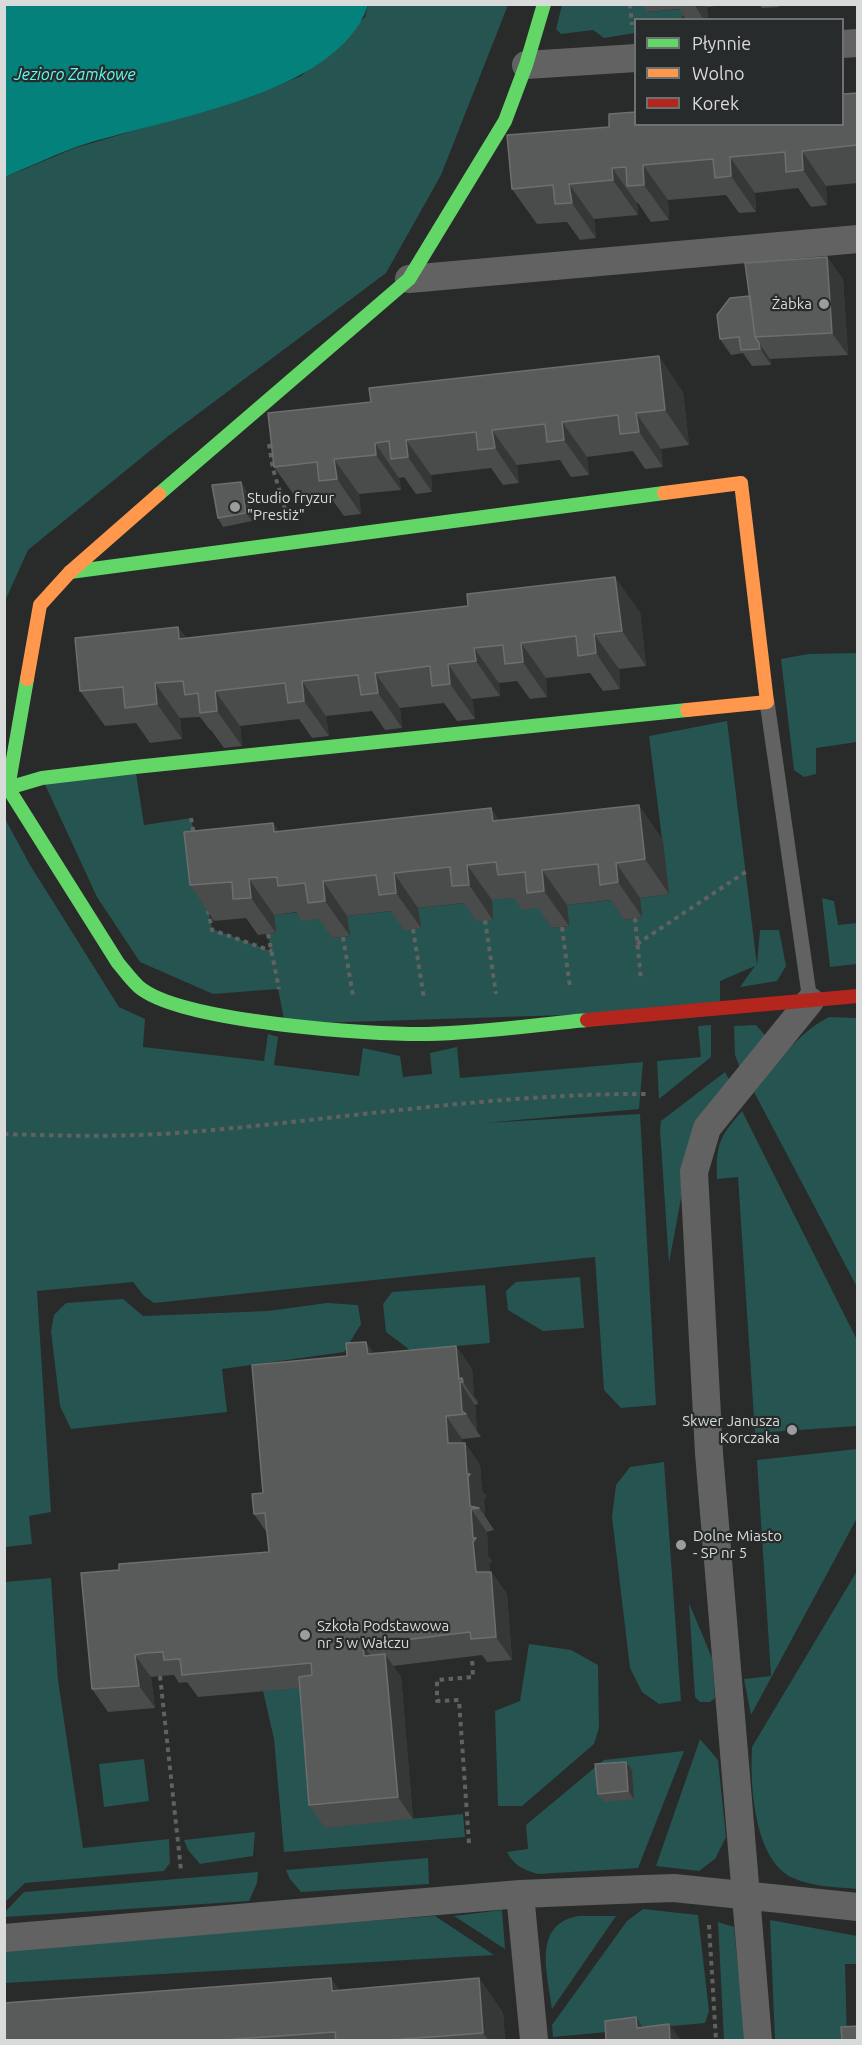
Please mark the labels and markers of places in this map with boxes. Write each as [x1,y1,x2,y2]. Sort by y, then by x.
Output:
place label: Żabka [772,295,812,313]
marker: Żabka [817,297,831,311]
place label: Studio fryzur "Prestiż" [247,489,334,524]
marker: Studio fryzur "Prestiż" [228,500,242,514]
place label: Skwer Janusza Korczaka [682,1412,780,1447]
marker: Skwer Janusza Korczaka [785,1423,799,1437]
place label: Dolne Miasto - SP nr 5 [693,1527,782,1562]
marker: Dolne Miasto - SP nr 5 [674,1538,688,1552]
place label: Szkoła Podstawowa nr 5 w Wałczu [317,1617,449,1652]
marker: Szkoła Podstawowa nr 5 w Wałczu [298,1628,312,1642]

